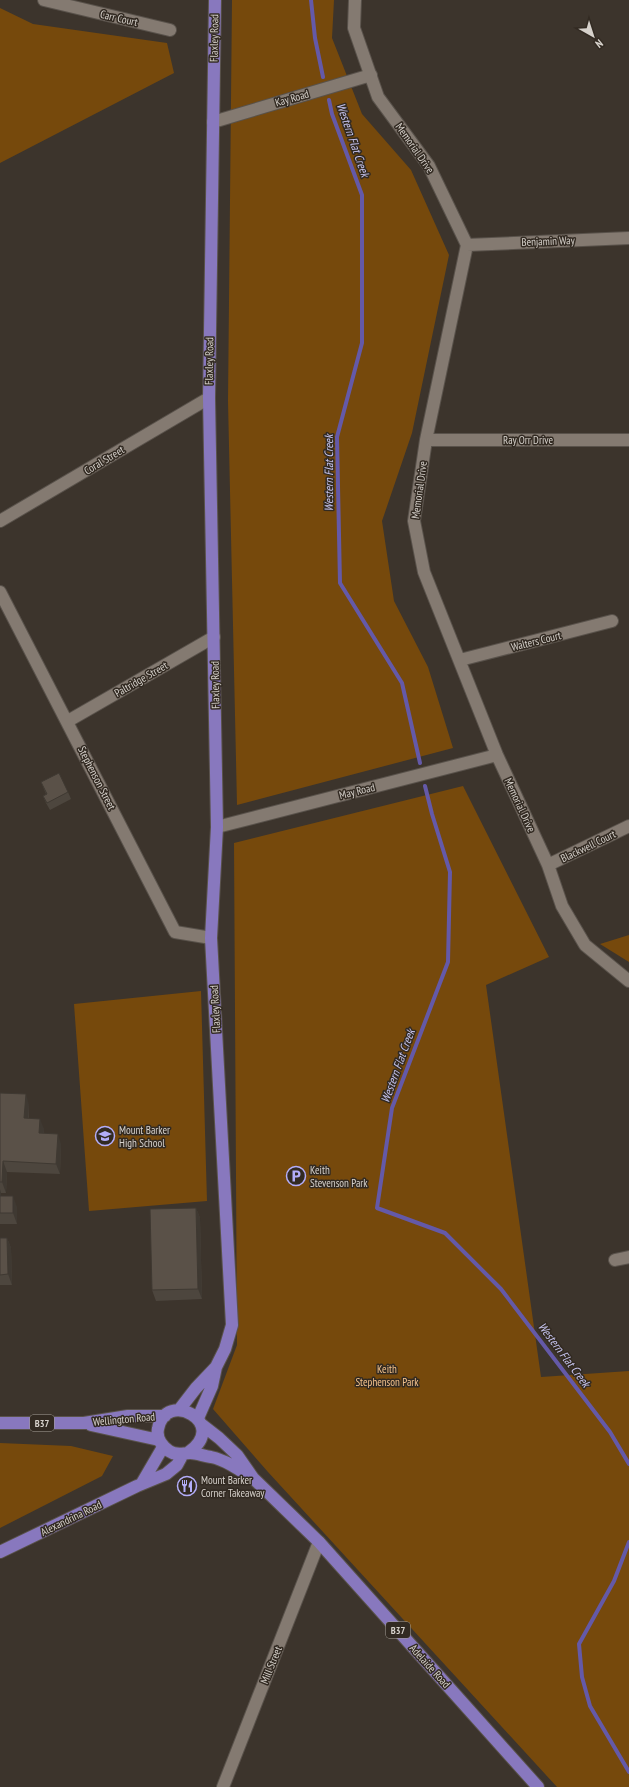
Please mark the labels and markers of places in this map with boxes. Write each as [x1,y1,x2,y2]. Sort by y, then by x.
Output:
place label: Mount Barker High School [119,1123,170,1150]
school or university icon: Mount Barker High School [94,1125,116,1147]
place label: Keith Stevenson Park [310,1163,368,1190]
parking icon: Keith Stevenson Park [285,1165,307,1187]
place label: Mount Barker Corner Takeaway [201,1473,265,1500]
restaurant icon: Mount Barker Corner Takeaway [176,1475,198,1497]

